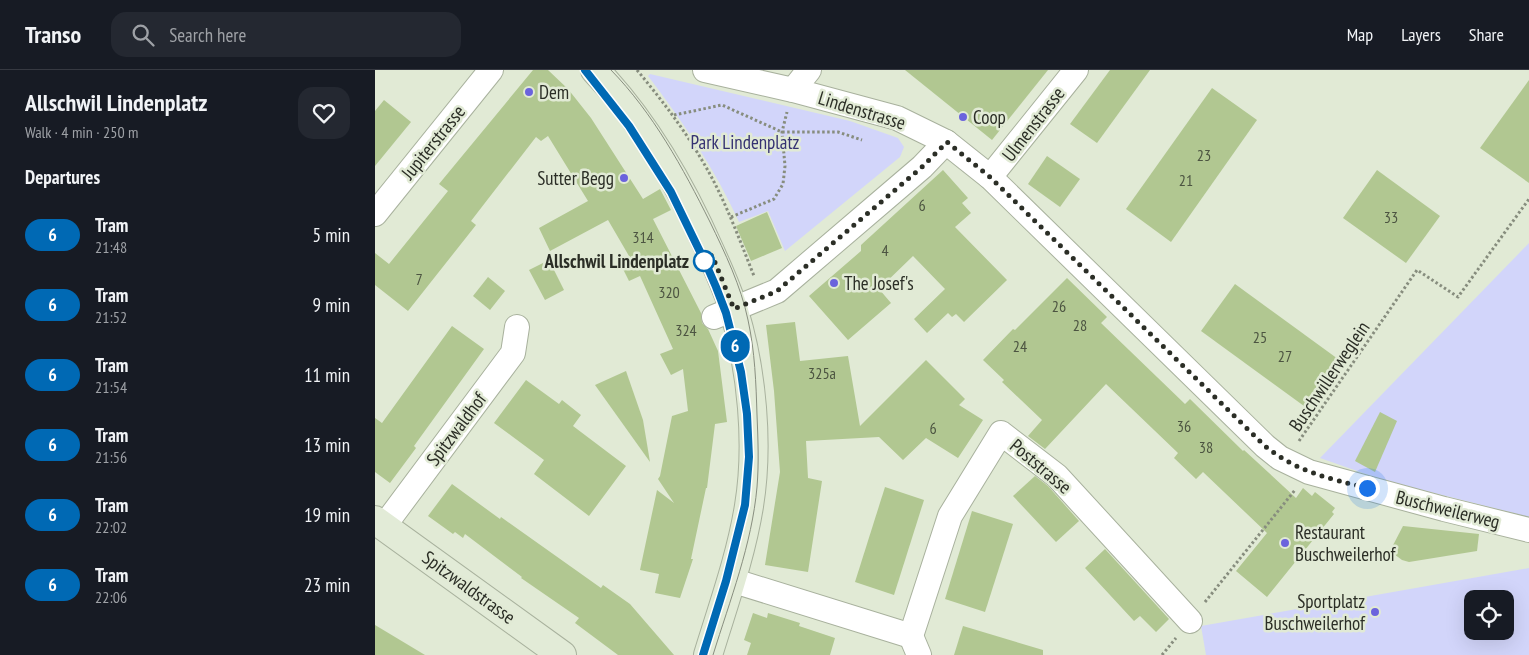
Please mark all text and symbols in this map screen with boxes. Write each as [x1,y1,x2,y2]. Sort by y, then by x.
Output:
search box [111,12,461,57]
text: Transo [25,19,81,50]
icon: search [129,21,157,49]
text: Search here [169,23,246,47]
text: Map [1347,23,1373,46]
text: Layers [1401,23,1441,46]
text: Share [1469,23,1504,46]
place label: Dem [539,80,569,104]
street label: Ulmenstrasse [996,82,1070,166]
street label: Lindenstrasse [815,85,909,135]
marker: Dem [523,86,535,98]
text: Allschwil Lindenplatz [25,87,207,118]
button: heart [298,87,350,139]
street label: Jupiterstrasse [395,100,470,185]
place label: Coop [973,105,1006,129]
marker: Coop [957,111,969,123]
text: Walk · 4 min · 250 m [25,122,138,142]
park label: Park Lindenplatz [691,130,800,154]
house number: 23 [1197,145,1211,165]
text: Departures [25,165,100,189]
place label: Sutter Begg [537,166,614,190]
house number: 21 [1179,170,1193,190]
marker: Sutter Begg [618,172,630,184]
house number: 6 [918,195,926,215]
house number: 33 [1384,207,1398,227]
text: Tram [95,213,128,237]
text: 6 [48,223,57,246]
text: 5 min [313,223,350,247]
house number: 314 [632,227,654,247]
text: 21:48 [95,237,127,257]
house number: 4 [881,240,889,260]
place label: Allschwil Lindenplatz [544,249,689,273]
marker: Allschwil Lindenplatz [693,250,715,272]
house number: 7 [415,269,423,289]
place label: The Josef's [844,271,914,295]
marker: The Josef's [828,277,840,289]
house number: 320 [658,282,680,302]
text: Tram [95,283,128,307]
text: 6 [48,293,57,316]
text: 9 min [313,293,350,317]
house number: 26 [1052,296,1066,316]
text: 21:52 [95,307,127,327]
house number: 28 [1073,315,1087,335]
street label: Buschwillerweglein [1283,316,1375,436]
house number: 324 [675,320,697,340]
house number: 25 [1253,327,1267,347]
line badge: 6 [719,330,751,362]
text: 6 [731,334,739,357]
house number: 24 [1013,336,1027,356]
house number: 27 [1278,346,1292,366]
text: Tram [95,353,128,377]
text: 6 [48,363,57,386]
text: 11 min [304,363,350,387]
house number: 325a [808,363,836,383]
text: 21:54 [95,377,127,397]
street label: Spitzwaldhof [421,387,492,470]
house number: 36 [1177,416,1191,436]
house number: 6 [929,418,937,438]
text: Tram [95,423,128,447]
text: 6 [48,433,57,456]
text: 13 min [304,433,350,457]
street label: Poststrasse [1005,433,1077,499]
house number: 38 [1199,437,1213,457]
text: 21:56 [95,447,127,467]
your location [1355,476,1380,501]
street label: Buschweilerweg [1394,485,1502,533]
text: Tram [95,493,128,517]
text: 6 [48,503,57,526]
text: 19 min [304,503,350,527]
text: 22:02 [95,517,127,537]
place label: Restaurant Buschweilerhof [1295,520,1397,566]
marker: Restaurant Buschweilerhof [1279,537,1291,549]
street label: Spitzwaldstrasse [418,545,520,629]
text: Tram [95,563,128,587]
text: 6 [48,573,57,596]
text: 23 min [304,573,350,597]
text: 22:06 [95,587,127,607]
place label: Sportplatz Buschweilerhof [1265,589,1366,635]
map controls [1464,590,1514,640]
button: locate [1464,590,1514,640]
marker: Sportplatz Buschweilerhof [1369,606,1381,618]

